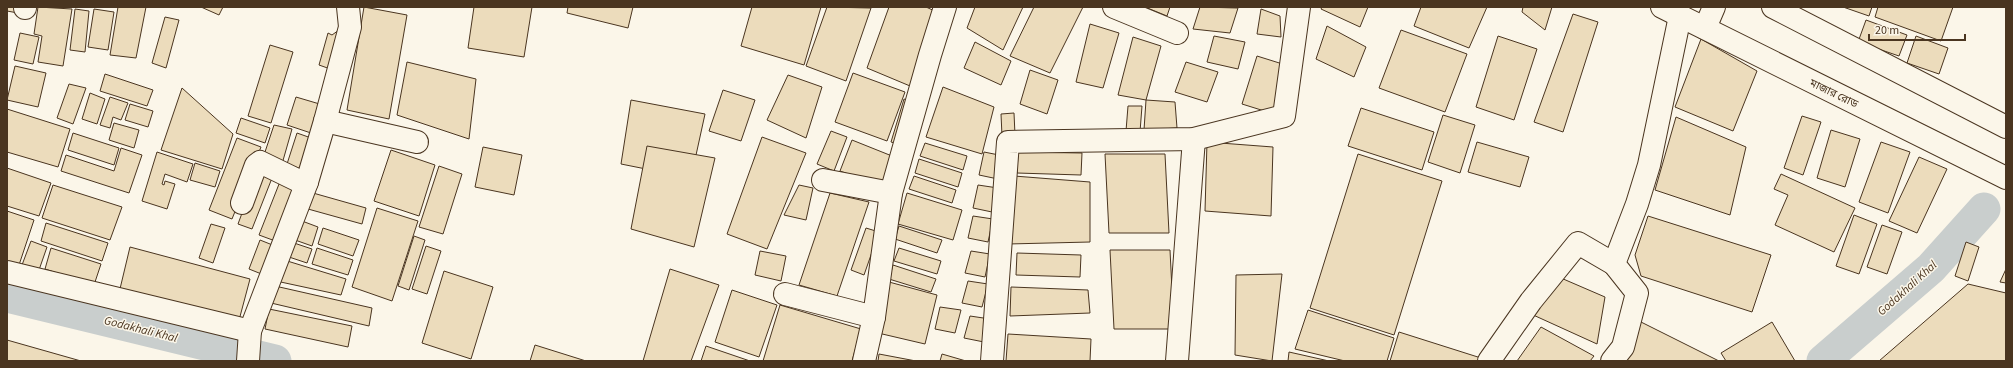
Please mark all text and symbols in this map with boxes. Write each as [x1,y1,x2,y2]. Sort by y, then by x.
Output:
scale bar [1869,16,1965,42]
text: 20 m [1875,22,1899,39]
street label: মাজার রোড [1806,75,1861,112]
water label: Godakhali Khal [1874,257,1941,320]
water label: Godakhali Khal [102,312,179,347]

